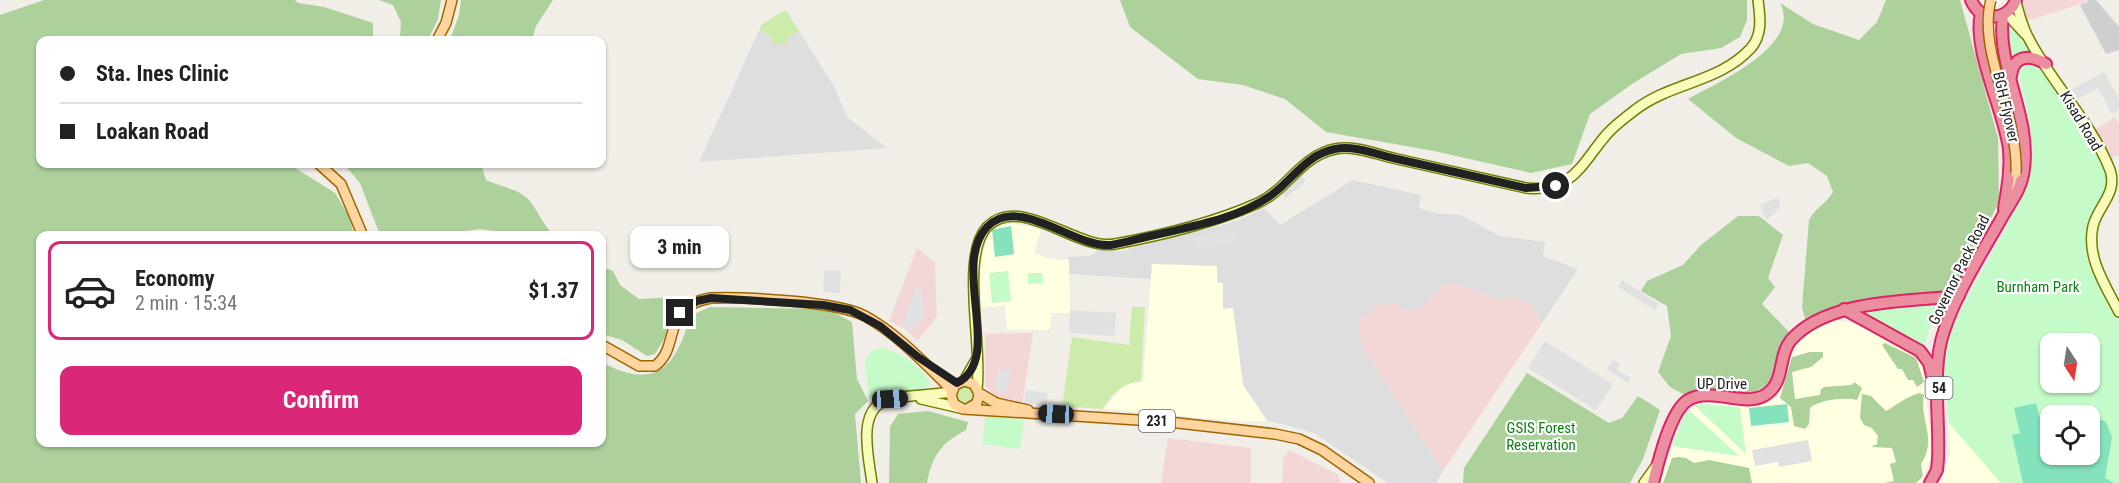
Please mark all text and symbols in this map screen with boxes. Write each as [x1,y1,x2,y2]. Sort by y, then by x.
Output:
text: Sta. Ines Clinic [96,61,229,86]
street label: BGH Flyover [1989,70,2023,144]
street label: Kisad Road [2056,88,2106,154]
text: Loakan Road [96,119,209,144]
route start [1542,172,1569,199]
street label: Governor Pack Road [1925,212,1993,328]
callout: 3 min [630,226,730,268]
text: 3 min [657,235,702,259]
icon: car [63,264,117,318]
text: Economy [135,266,215,291]
text: $1.37 [528,278,579,303]
park label: Burnham Park [1996,278,2080,296]
text: 2 min · 15:34 [135,291,237,315]
route end [666,299,693,326]
north arrow [2040,333,2100,393]
map controls [2040,333,2100,465]
button: Confirm [60,366,582,435]
street label: UP Drive [1697,375,1747,393]
road number: 54 [1926,377,1952,399]
car [872,389,908,409]
car [1038,404,1074,424]
button: locate [2040,405,2100,465]
road number: 231 [1139,410,1175,432]
park label: GSIS Forest Reservation [1506,419,1576,454]

